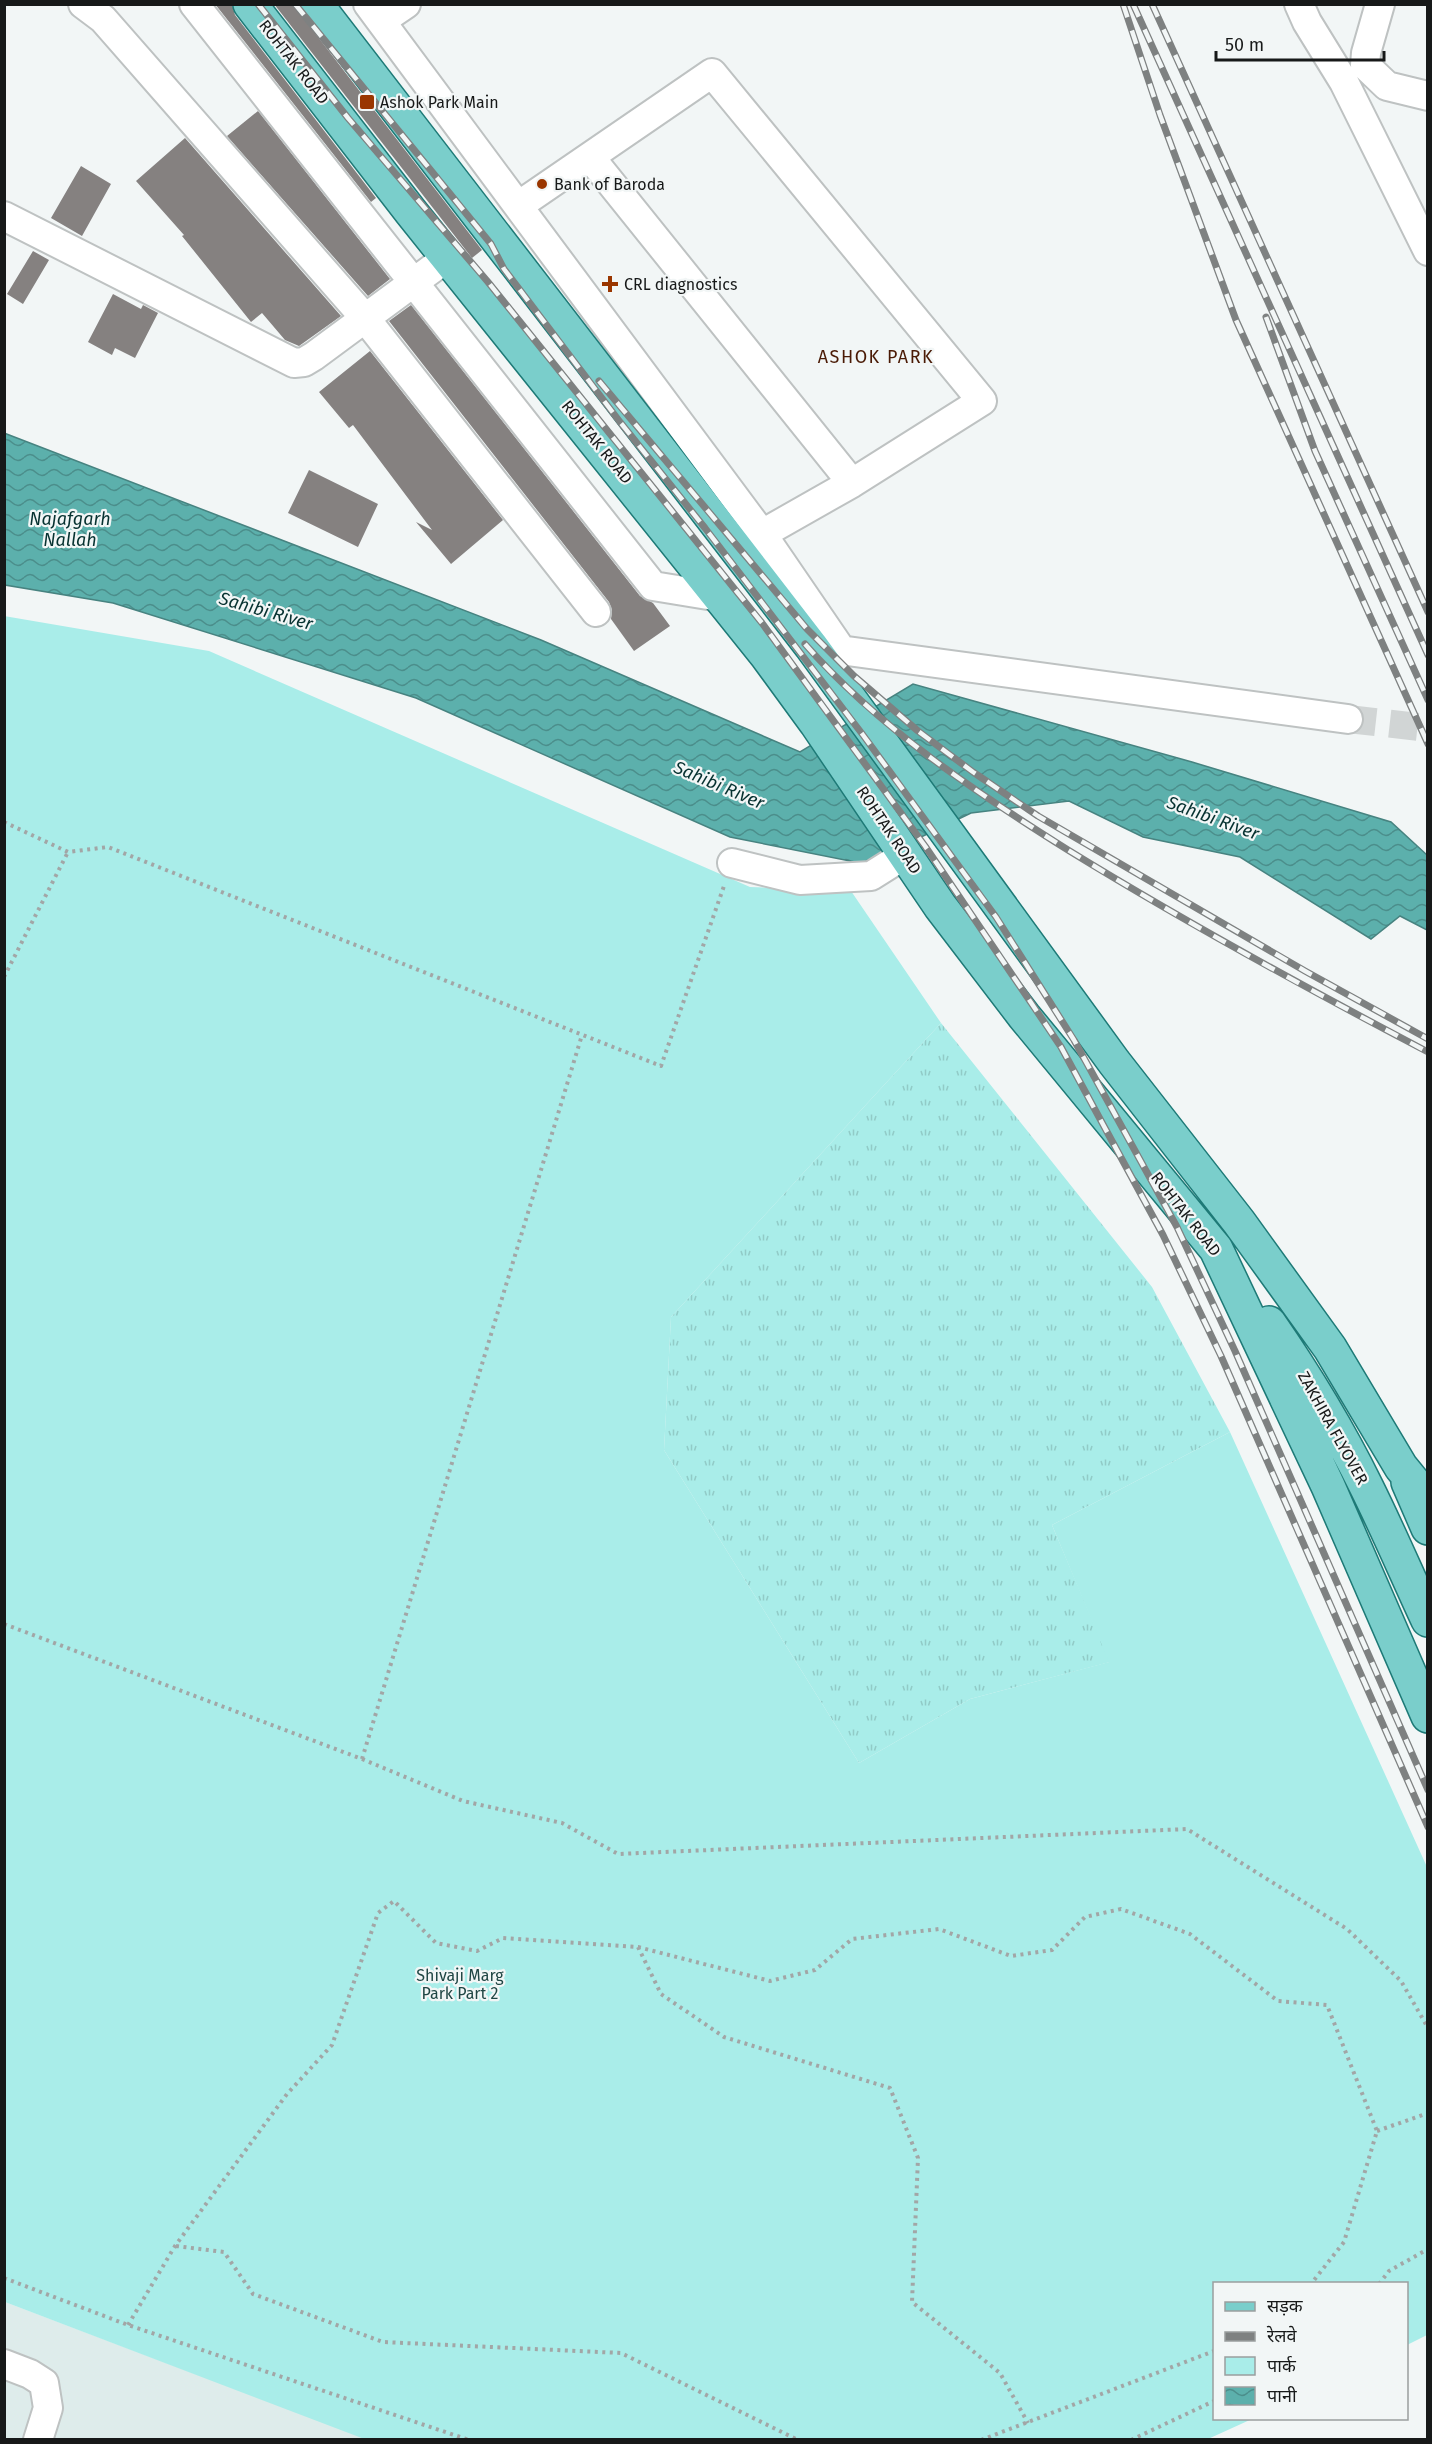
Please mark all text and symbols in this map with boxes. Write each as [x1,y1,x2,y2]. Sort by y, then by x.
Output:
street label: ROHTAK ROAD [255,16,333,108]
scale bar [1216,24,1384,62]
text: 50 m [1225,34,1264,56]
marker: Ashok Park Main [358,93,376,111]
place label: Ashok Park Main [380,93,499,112]
place label: Bank of Baroda [554,175,665,194]
marker: Bank of Baroda [535,177,549,191]
marker: CRL diagnostics [601,275,619,293]
place label: CRL diagnostics [624,275,737,294]
district label: ASHOK PARK [818,346,934,368]
street label: ROHTAK ROAD [558,396,636,488]
water label: Najafgarh Nallah [29,508,111,551]
water label: Sahibi River [216,587,316,635]
water label: Sahibi River [670,756,769,814]
street label: ROHTAK ROAD [853,783,925,877]
water label: Sahibi River [1163,791,1263,845]
street label: ROHTAK ROAD [1147,1168,1225,1260]
street label: ZAKHIRA FLYOVER [1294,1368,1372,1488]
park label: Shivaji Marg Park Part 2 [416,1966,504,2003]
legend [1213,2282,1408,2420]
text: सड़क [1267,2295,1304,2317]
text: रेलवे [1266,2325,1298,2347]
text: पार्क [1267,2355,1297,2377]
text: पानी [1267,2385,1297,2407]

